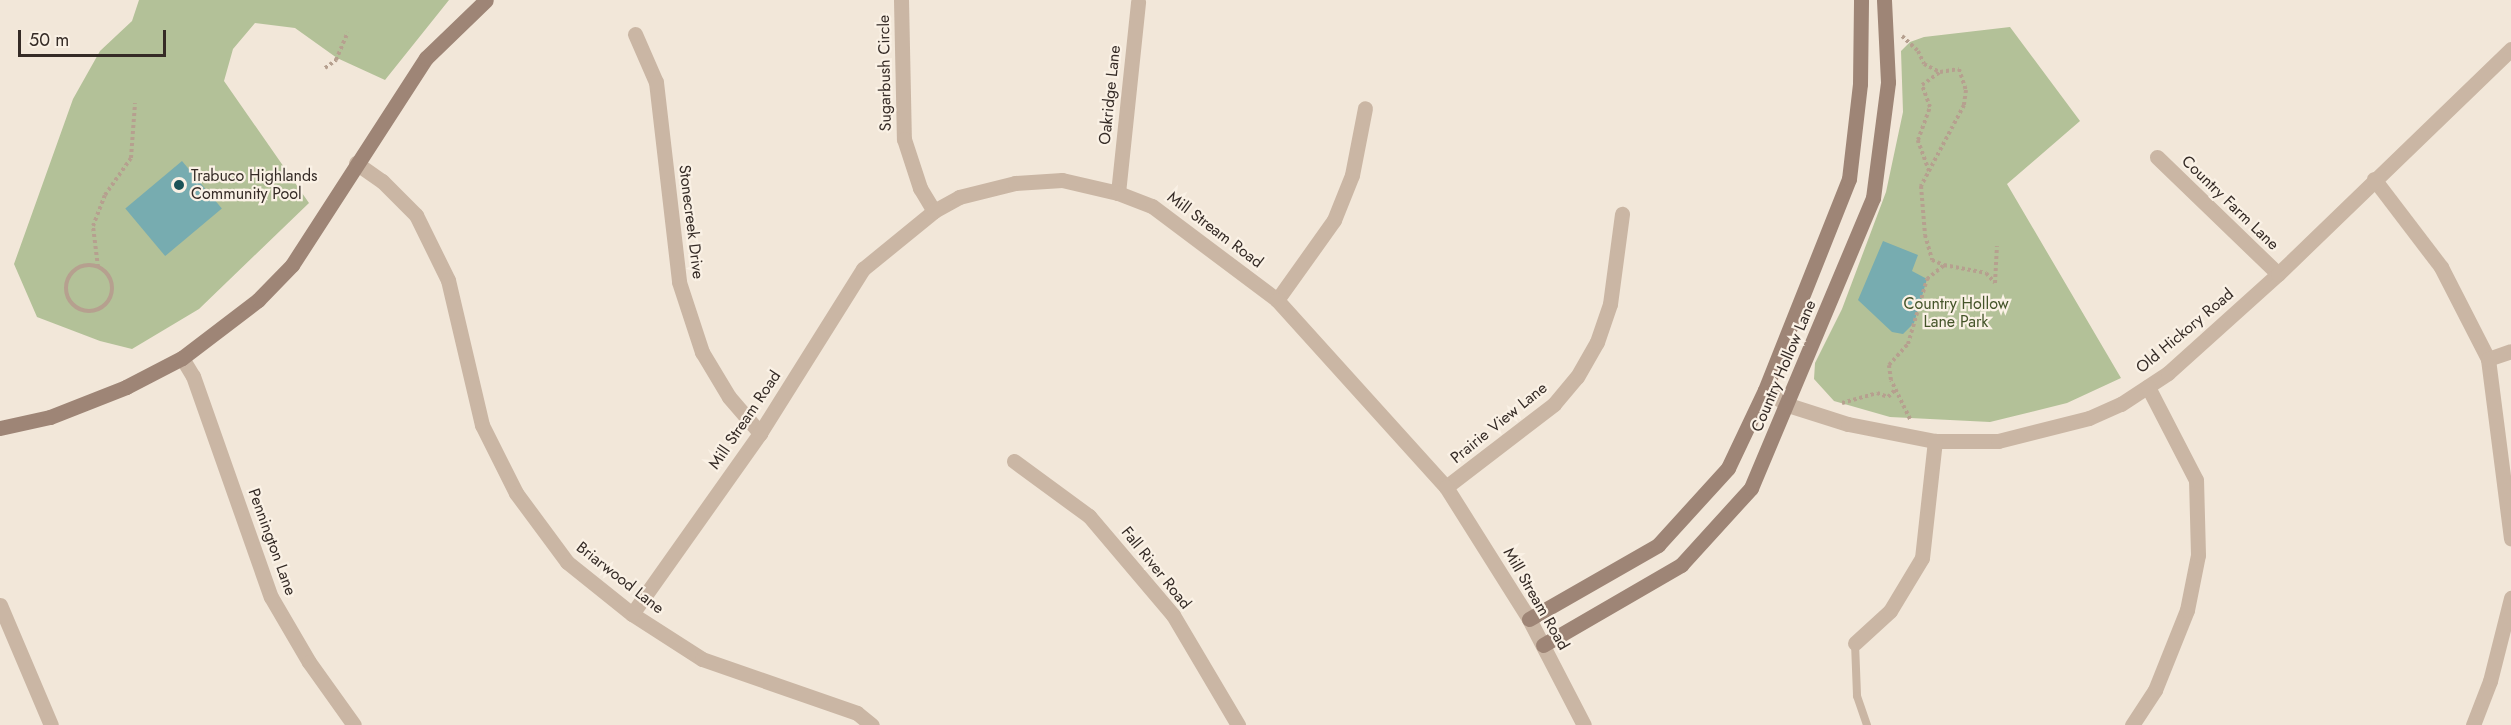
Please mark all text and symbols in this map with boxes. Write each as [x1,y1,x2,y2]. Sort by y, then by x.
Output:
street label: Sugarbush Circle [874,15,896,131]
scale bar [21,18,170,56]
text: 50 m [29,27,69,53]
street label: Oakridge Lane [1095,44,1125,146]
street label: Country Farm Lane [2177,152,2283,254]
street label: Stonecreek Drive [674,164,708,280]
place label: Trabuco Highlands Community Pool [191,166,318,204]
marker: Trabuco Highlands Community Pool [172,178,186,192]
street label: Mill Stream Road [1163,188,1267,272]
street label: Old Hickory Road [2132,285,2238,377]
park label: Country Hollow Lane Park [1903,294,2009,332]
street label: Country Hollow Lane [1748,297,1820,435]
street label: Mill Stream Road [705,367,785,473]
street label: Prairie View Lane [1447,378,1551,468]
street label: Pennington Lane [244,486,300,598]
street label: Fall River Road [1117,523,1195,613]
street label: Briarwood Lane [572,538,668,618]
street label: Mill Stream Road [1499,544,1573,654]

